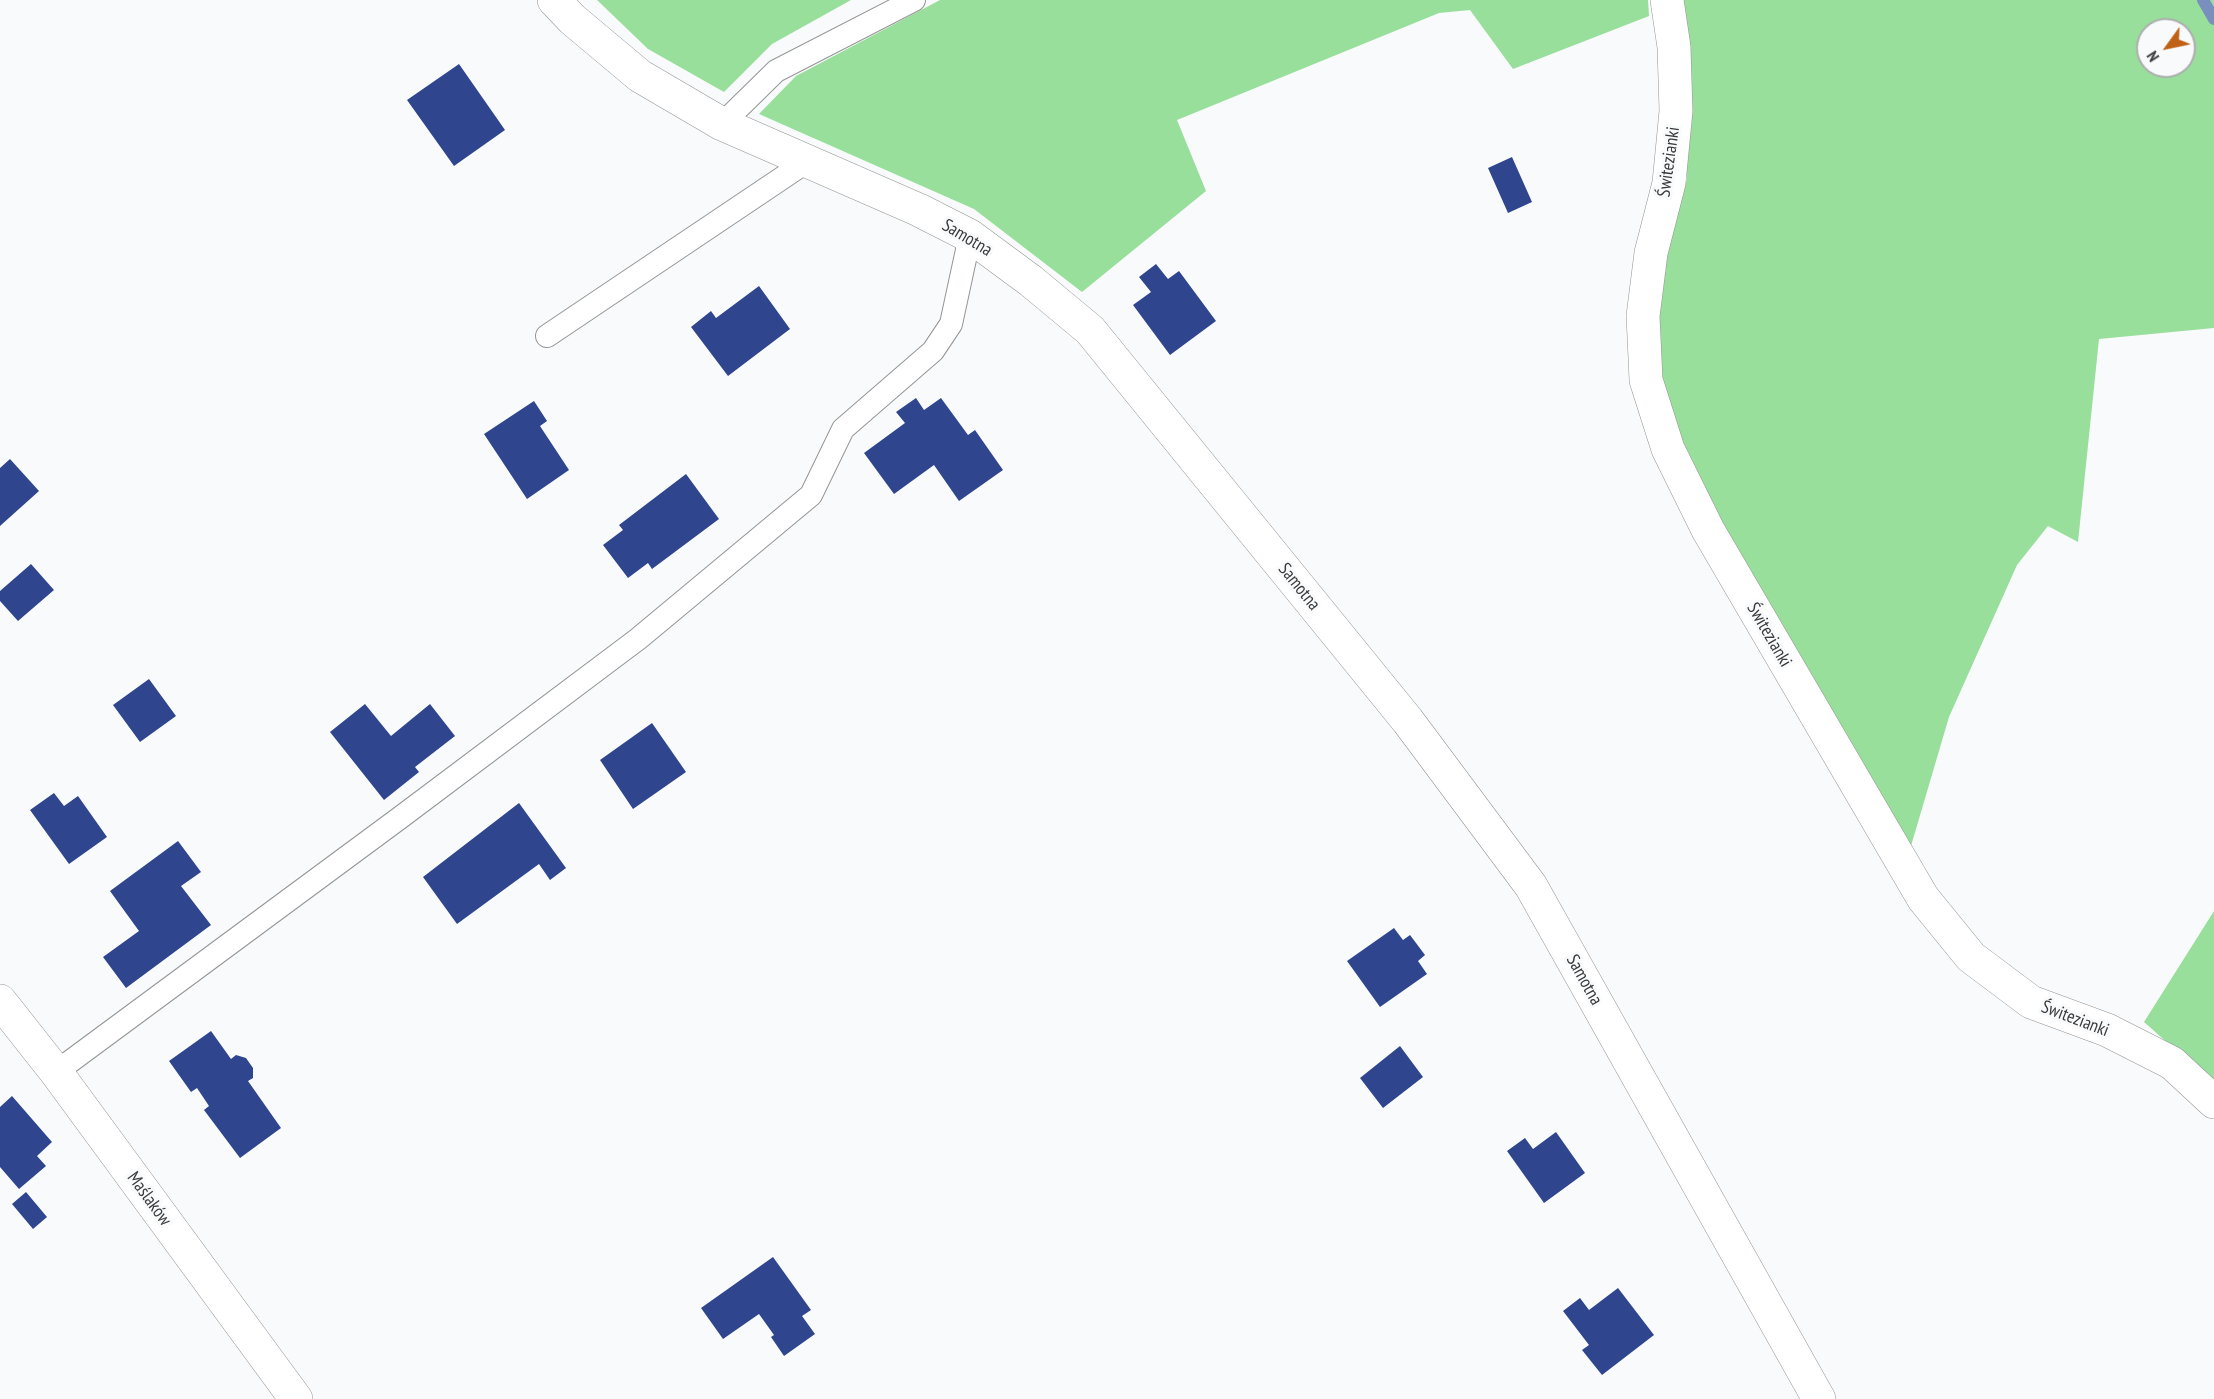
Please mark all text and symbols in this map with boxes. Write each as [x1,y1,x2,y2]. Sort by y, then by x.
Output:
north arrow [2136,18,2196,78]
text: N [2142,48,2163,66]
street label: Świtezianki [1653,125,1685,199]
street label: Samotna [938,215,996,261]
street label: Samotna [1273,559,1325,615]
street label: Świtezianki [1742,599,1796,671]
street label: Samotna [1561,951,1607,1009]
street label: Świtezianki [2038,996,2112,1042]
street label: Maślaków [122,1168,176,1230]

